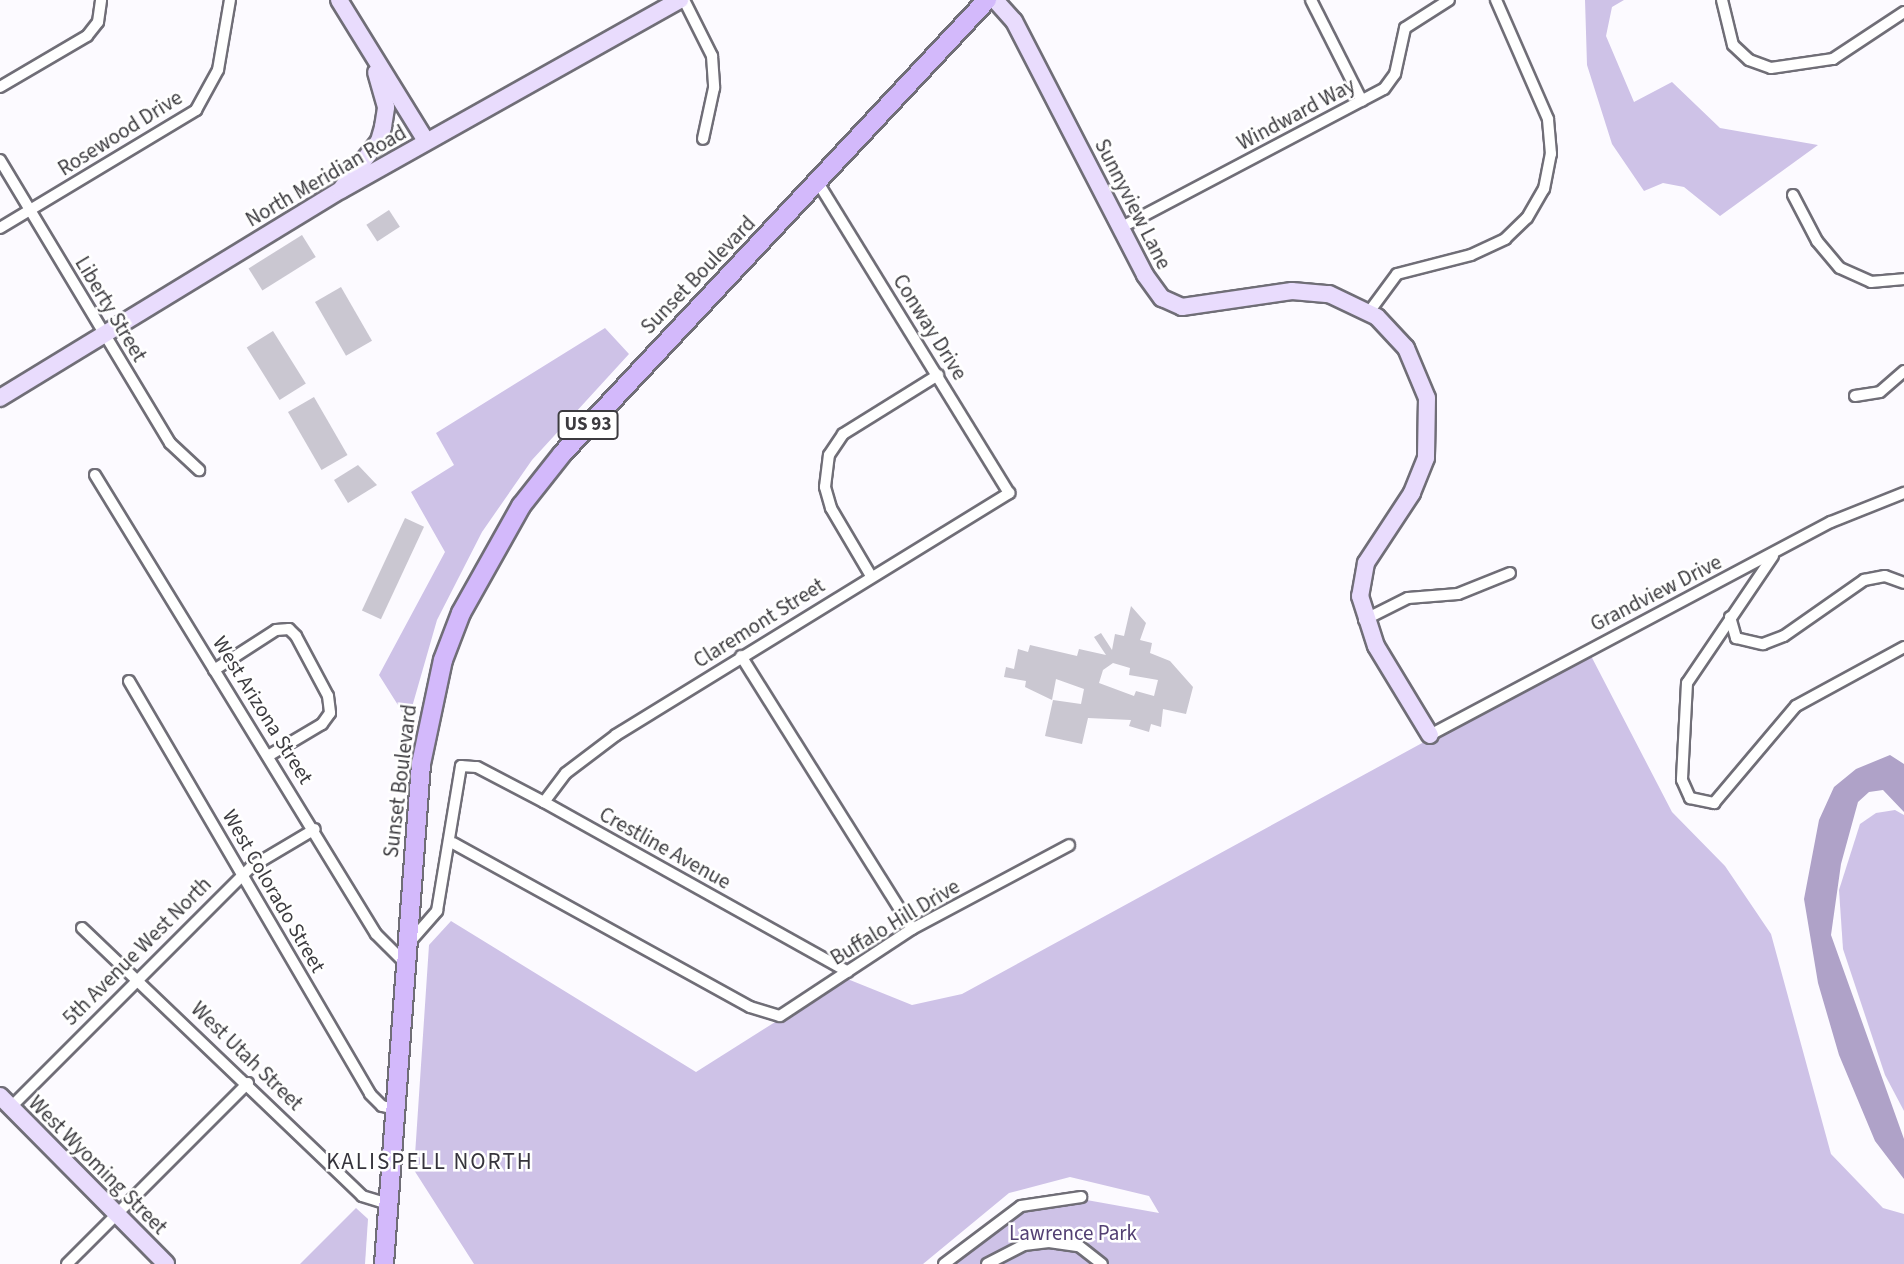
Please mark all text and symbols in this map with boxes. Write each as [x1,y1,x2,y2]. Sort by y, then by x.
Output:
street label: Windward Way [1233,72,1359,156]
street label: Rosewood Drive [53,85,187,181]
street label: North Meridian Road [241,120,411,232]
street label: Sunnyview Lane [1089,135,1177,273]
street label: Sunset Boulevard [635,211,761,339]
street label: Liberty Street [70,252,152,366]
street label: Conway Drive [888,270,972,384]
road number: US 93 [556,410,620,440]
street label: Grandview Drive [1586,549,1726,637]
street label: Claremont Street [689,573,829,673]
street label: West Arizona Street [207,631,319,789]
street label: Sunset Boulevard [378,703,422,859]
street label: Crestline Avenue [595,802,735,894]
street label: West Colorado Street [217,805,331,977]
street label: 5th Avenue West North [58,872,216,1030]
street label: Buffalo Hill Drive [826,874,964,970]
street label: West Utah Street [186,996,308,1116]
street label: West Wyoming Street [23,1090,173,1240]
district label: KALISPELL NORTH [328,1148,532,1176]
park label: Lawrence Park [1009,1220,1137,1246]

